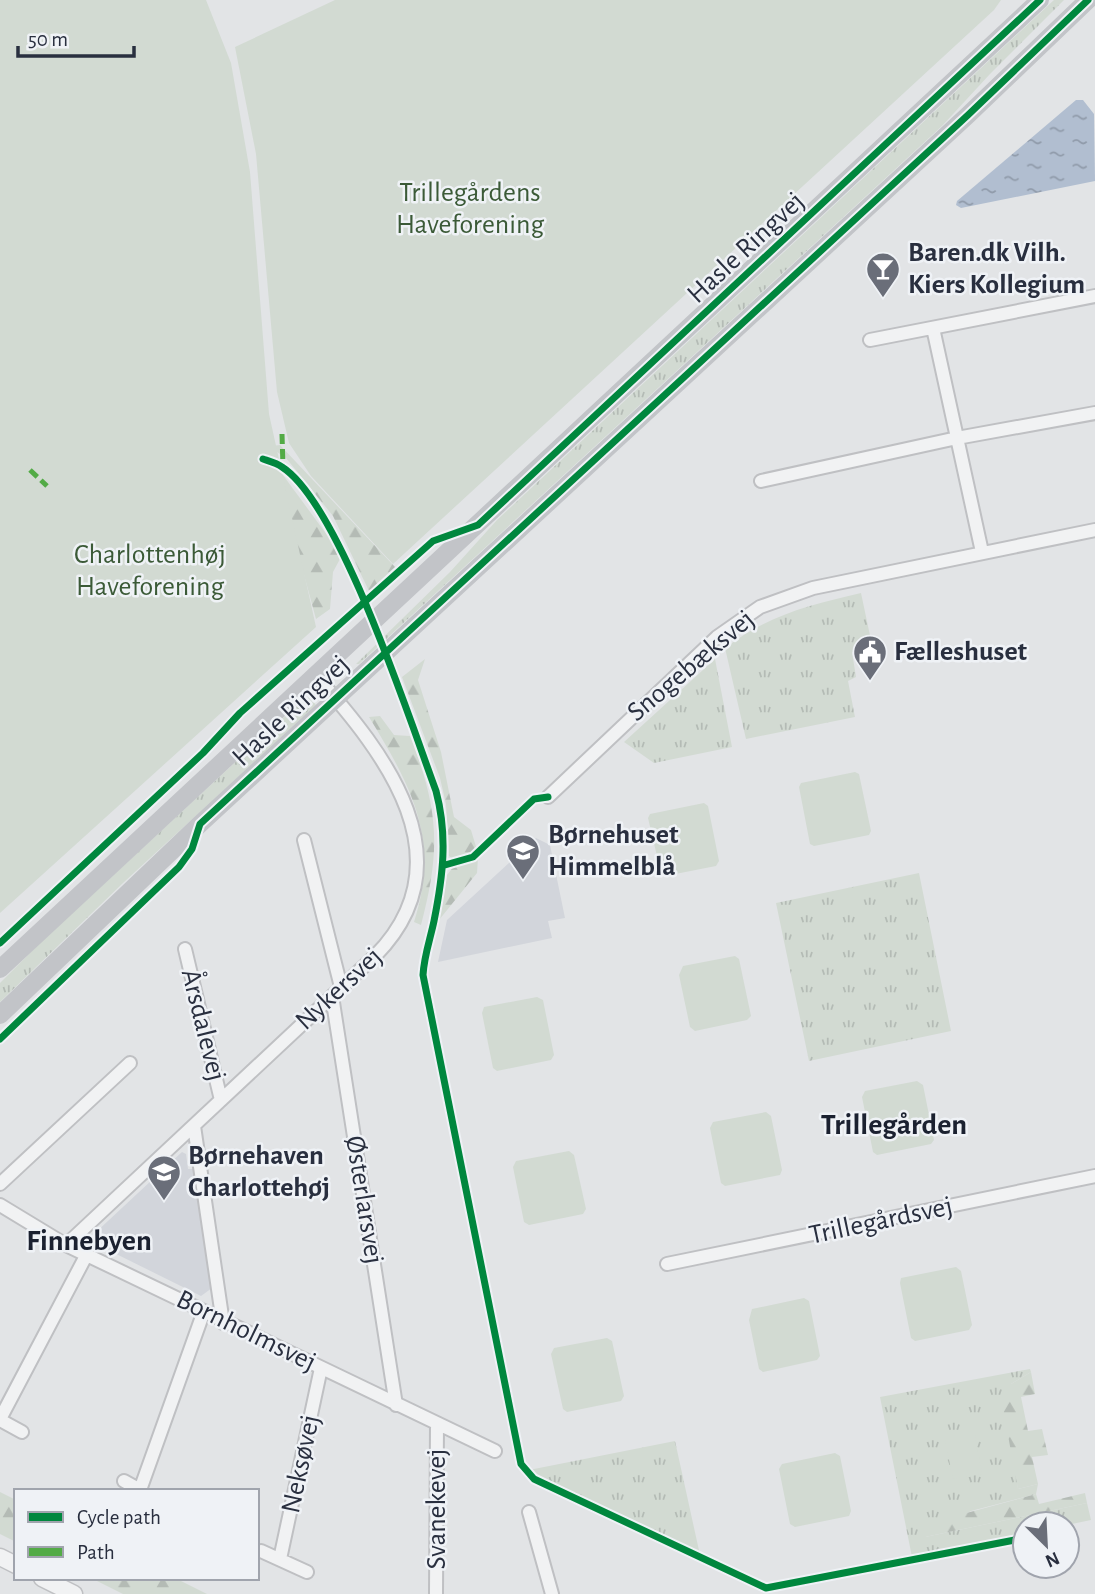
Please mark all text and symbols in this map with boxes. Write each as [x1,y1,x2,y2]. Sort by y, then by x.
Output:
scale bar [18,14,133,58]
text: 50 m [28,29,68,50]
park label: Trillegårdens Haveforening [396,179,544,239]
street label: Hasle Ringvej [682,187,810,309]
place label: Baren.dk Vilh. Kiers Kollegium [908,239,1085,299]
bar icon: Baren.dk Vilh. Kiers Kollegium [864,250,902,299]
park label: Charlottenhøj Haveforening [74,541,226,601]
street label: Snogebæksvej [622,605,760,727]
public building icon: Fælleshuset [851,633,889,682]
place label: Fælleshuset [894,638,1028,666]
street label: Hasle Ringvej [227,650,355,772]
place label: Børnehuset Himmelblå [548,821,679,881]
school or university icon: Børnehuset Himmelblå [504,832,542,881]
street label: Nykersvej [290,942,388,1036]
street label: Årsdalevej [176,965,233,1084]
district label: Trillegården [821,1110,967,1140]
street label: Østerlarsvej [340,1134,388,1266]
place label: Børnehaven Charlottehøj [188,1142,330,1202]
school or university icon: Børnehaven Charlottehøj [145,1153,183,1202]
street label: Trillegårdsvej [807,1192,955,1250]
district label: Finnebyen [26,1226,152,1256]
street label: Bornholmsvej [172,1285,320,1377]
street label: Neksøvej [277,1412,325,1516]
street label: Svanekevej [423,1448,451,1570]
legend [14,1489,259,1580]
text: Cycle path [77,1507,161,1528]
north arrow [1011,1510,1081,1580]
text: Path [77,1542,115,1563]
text: N [1042,1548,1062,1571]

